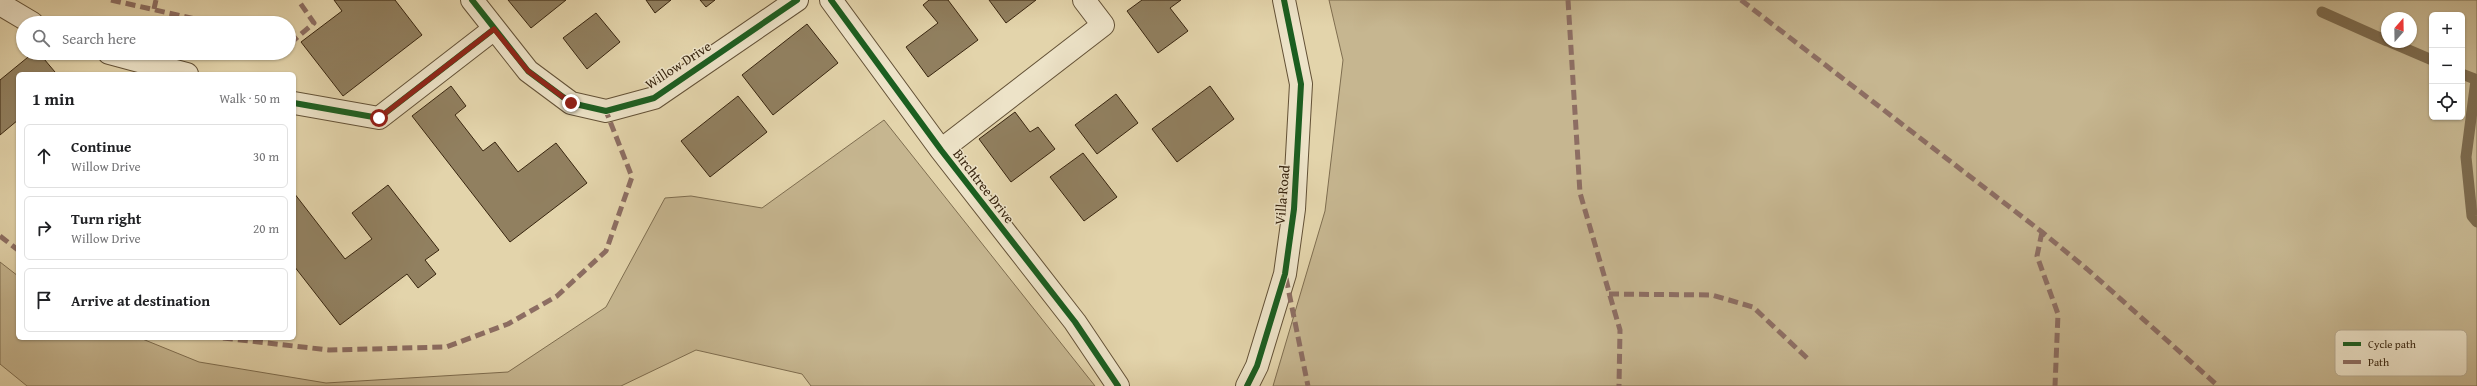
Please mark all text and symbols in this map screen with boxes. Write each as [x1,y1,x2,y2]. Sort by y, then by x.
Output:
north arrow [2381,12,2417,48]
map controls [2429,12,2465,120]
button: + [2429,12,2465,48]
search box [16,16,296,60]
icon: search [30,27,52,49]
text: Search here [62,28,136,49]
street label: Willow Drive [641,36,715,94]
button: − [2429,48,2465,84]
button: locate [2429,84,2465,120]
text: 1 min [32,86,74,111]
text: Walk · 50 m [219,89,280,108]
route end [562,94,580,112]
route start [370,109,388,127]
text: Continue [71,136,132,157]
icon: ahead [33,145,55,167]
street label: Birchtree Drive [949,145,1020,228]
text: 30 m [253,147,279,166]
text: Willow Drive [71,157,141,176]
street label: Villa Road [1269,164,1295,226]
text: Turn right [71,208,142,229]
icon: right [33,217,55,239]
text: 20 m [253,219,279,238]
text: Willow Drive [71,229,141,248]
icon: arrive [33,289,55,311]
text: Arrive at destination [71,290,210,311]
legend [2335,330,2467,376]
text: Cycle path [2368,336,2417,352]
text: Path [2368,354,2390,370]

